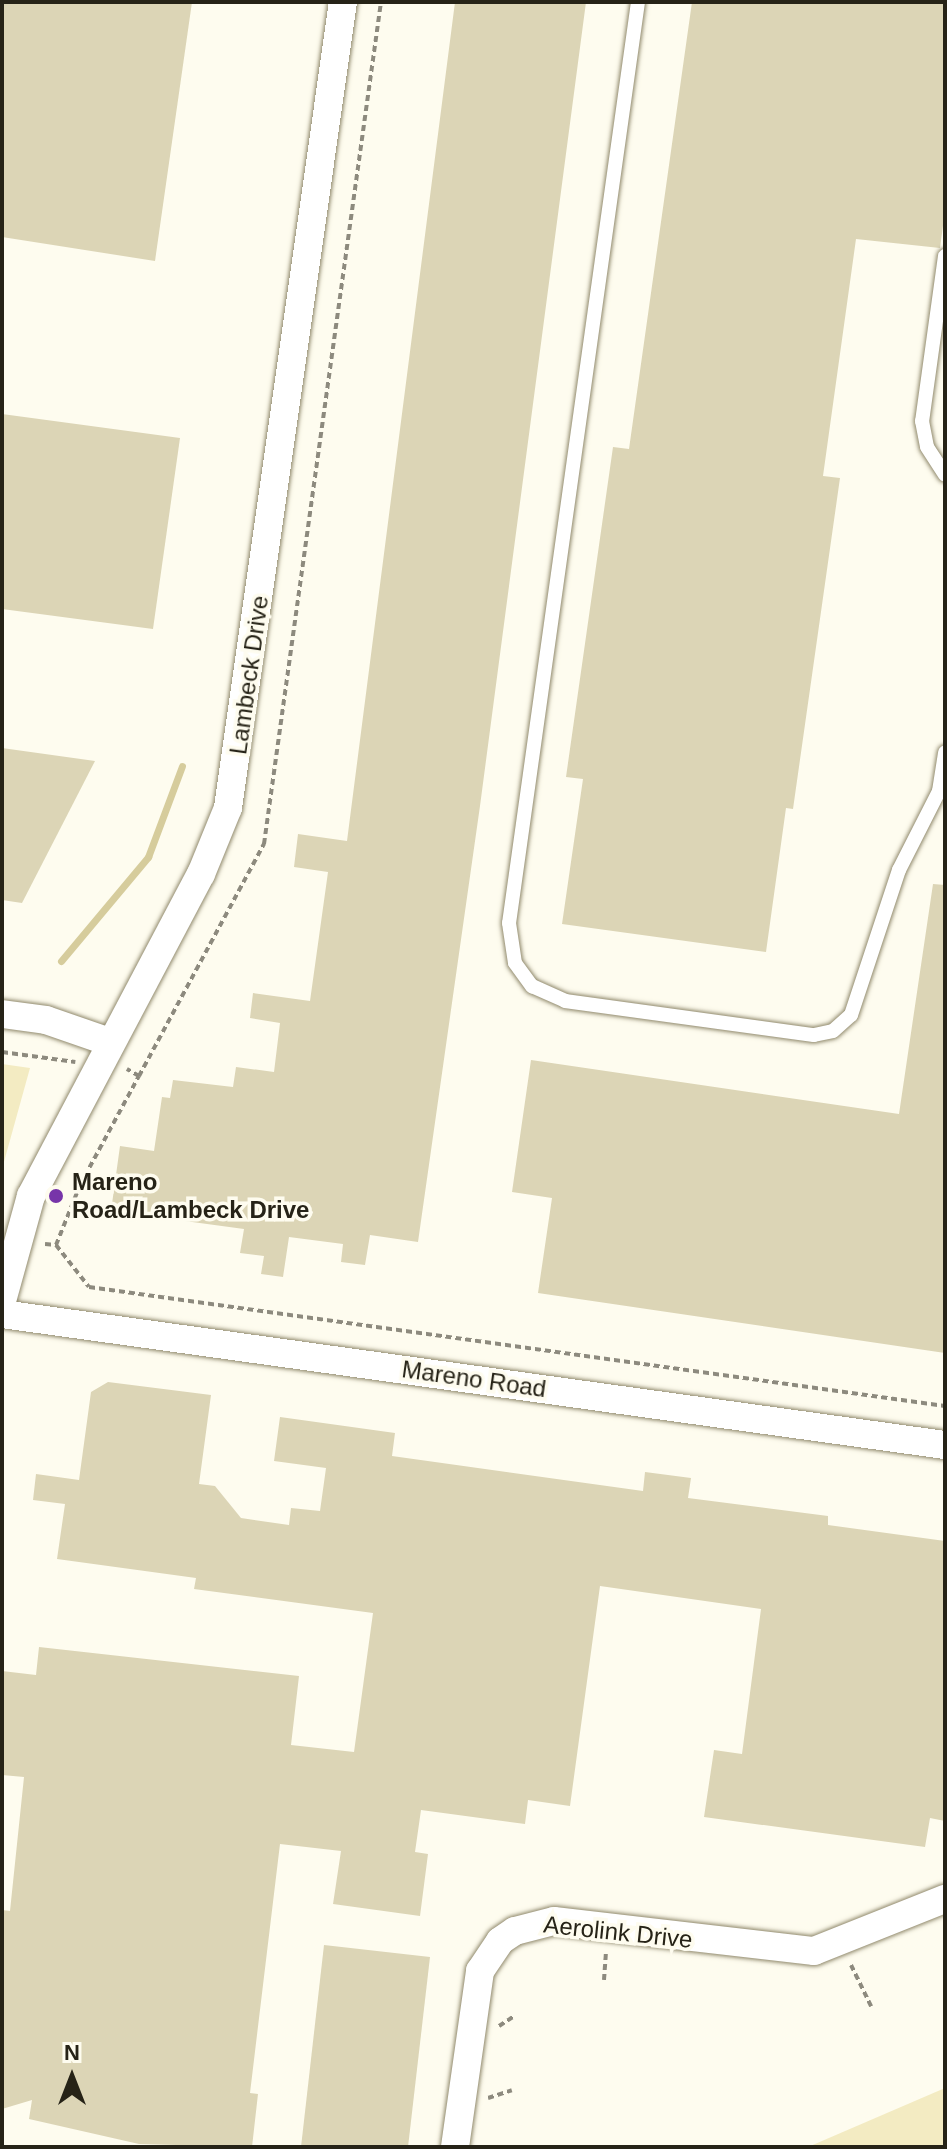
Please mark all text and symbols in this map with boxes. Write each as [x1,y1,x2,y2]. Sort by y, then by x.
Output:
street label: Lambeck Drive [224,594,274,756]
place label: Mareno Road/Lambeck Drive [72,1168,309,1224]
marker: Mareno Road/Lambeck Drive [47,1187,65,1205]
street label: Mareno Road [400,1355,548,1403]
street label: Aerolink Drive [542,1910,694,1954]
north arrow [32,2037,112,2117]
text: N [64,2040,80,2065]

